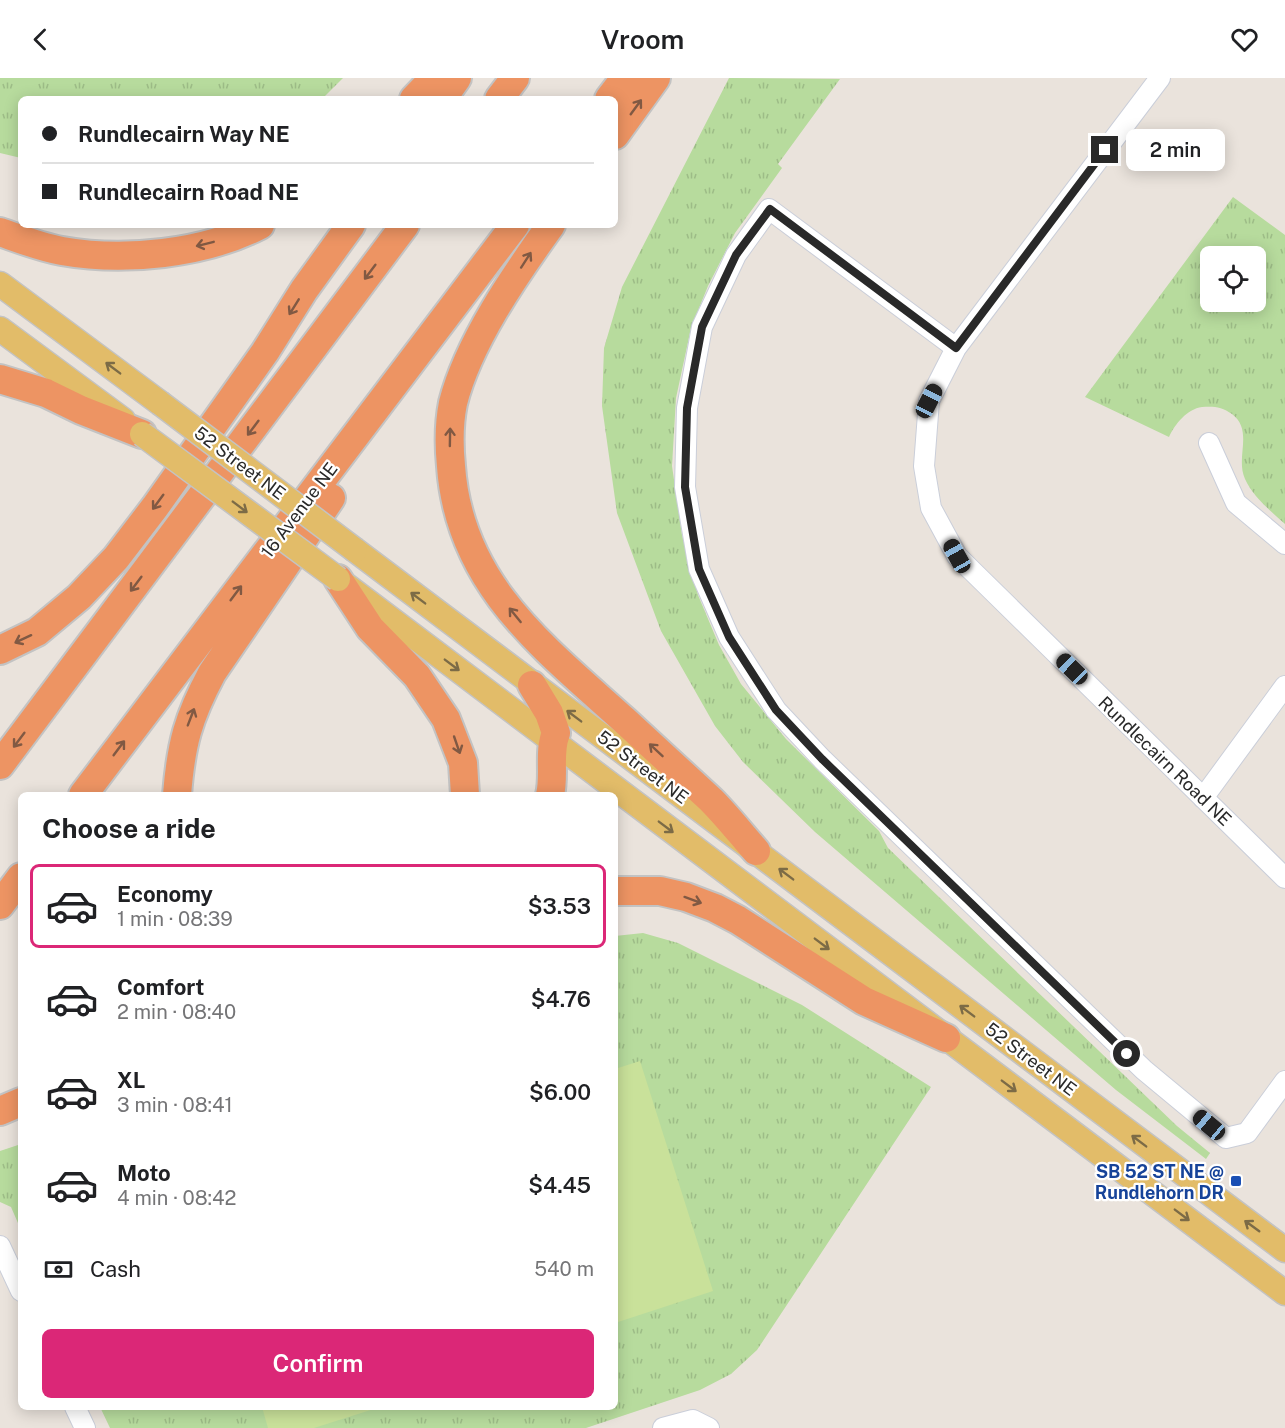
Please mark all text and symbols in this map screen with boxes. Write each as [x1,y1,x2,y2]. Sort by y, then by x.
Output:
icon: back [24,23,57,56]
text: Vroom [601,23,684,55]
icon: heart [1228,23,1261,56]
one-way arrow [629,99,642,115]
text: Rundlecairn Way NE [78,121,290,147]
callout: 2 min [1126,129,1225,171]
route end [1091,136,1118,163]
text: 2 min [1150,138,1201,162]
text: Rundlecairn Road NE [78,179,299,205]
one-way arrow [196,239,215,251]
map controls [1200,246,1266,312]
button: locate [1200,246,1266,312]
one-way arrow [520,252,532,269]
one-way arrow [363,263,376,279]
one-way arrow [287,298,299,315]
one-way arrow [106,362,122,375]
car [913,381,945,421]
one-way arrow [246,419,259,435]
street label: 52 Street NE [190,422,290,504]
one-way arrow [445,427,456,447]
street label: 16 Avenue NE [256,458,342,562]
one-way arrow [152,493,165,509]
one-way arrow [232,500,248,513]
car [940,536,974,576]
one-way arrow [129,575,142,591]
one-way arrow [230,585,243,601]
one-way arrow [411,592,427,605]
one-way arrow [508,607,521,623]
one-way arrow [14,634,32,646]
car [1053,650,1091,688]
one-way arrow [443,659,459,672]
street label: Rundlecairn Road NE [1094,692,1236,830]
one-way arrow [186,708,197,727]
one-way arrow [566,710,582,722]
street label: 52 Street NE [593,726,693,808]
one-way arrow [13,732,26,748]
one-way arrow [452,735,463,754]
one-way arrow [112,741,125,757]
one-way arrow [649,743,664,757]
text: Choose a ride [42,812,216,844]
one-way arrow [658,820,674,833]
one-way arrow [778,867,794,880]
icon: car [45,879,99,933]
text: Economy [117,881,213,907]
text: $3.53 [528,893,591,919]
one-way arrow [683,895,702,906]
text: 1 min · 08:39 [117,907,233,931]
one-way arrow [813,938,829,951]
icon: car [45,972,99,1026]
text: Comfort [117,974,204,1000]
text: $4.76 [531,986,591,1012]
text: 2 min · 08:40 [117,1000,236,1024]
one-way arrow [960,1005,976,1017]
street label: 52 Street NE [981,1018,1081,1100]
route start [1113,1040,1140,1067]
icon: car [45,1065,99,1119]
text: XL [117,1067,145,1093]
text: $6.00 [529,1079,591,1105]
one-way arrow [1001,1079,1017,1092]
text: 3 min · 08:41 [117,1093,233,1117]
car [1189,1107,1229,1143]
one-way arrow [1132,1135,1148,1148]
icon: car [45,1158,99,1212]
text: Moto [117,1160,171,1186]
place label: SB 52 ST NE @ Rundlehorn DR [1095,1161,1224,1203]
text: $4.45 [528,1172,591,1198]
marker: SB 52 ST NE @ Rundlehorn DR [1229,1174,1243,1188]
text: 4 min · 08:42 [117,1186,236,1210]
one-way arrow [1173,1209,1189,1222]
one-way arrow [1245,1220,1261,1232]
icon: cash [42,1253,75,1286]
text: Cash [90,1256,141,1282]
text: 540 m [534,1257,594,1281]
button: Confirm [42,1329,594,1398]

